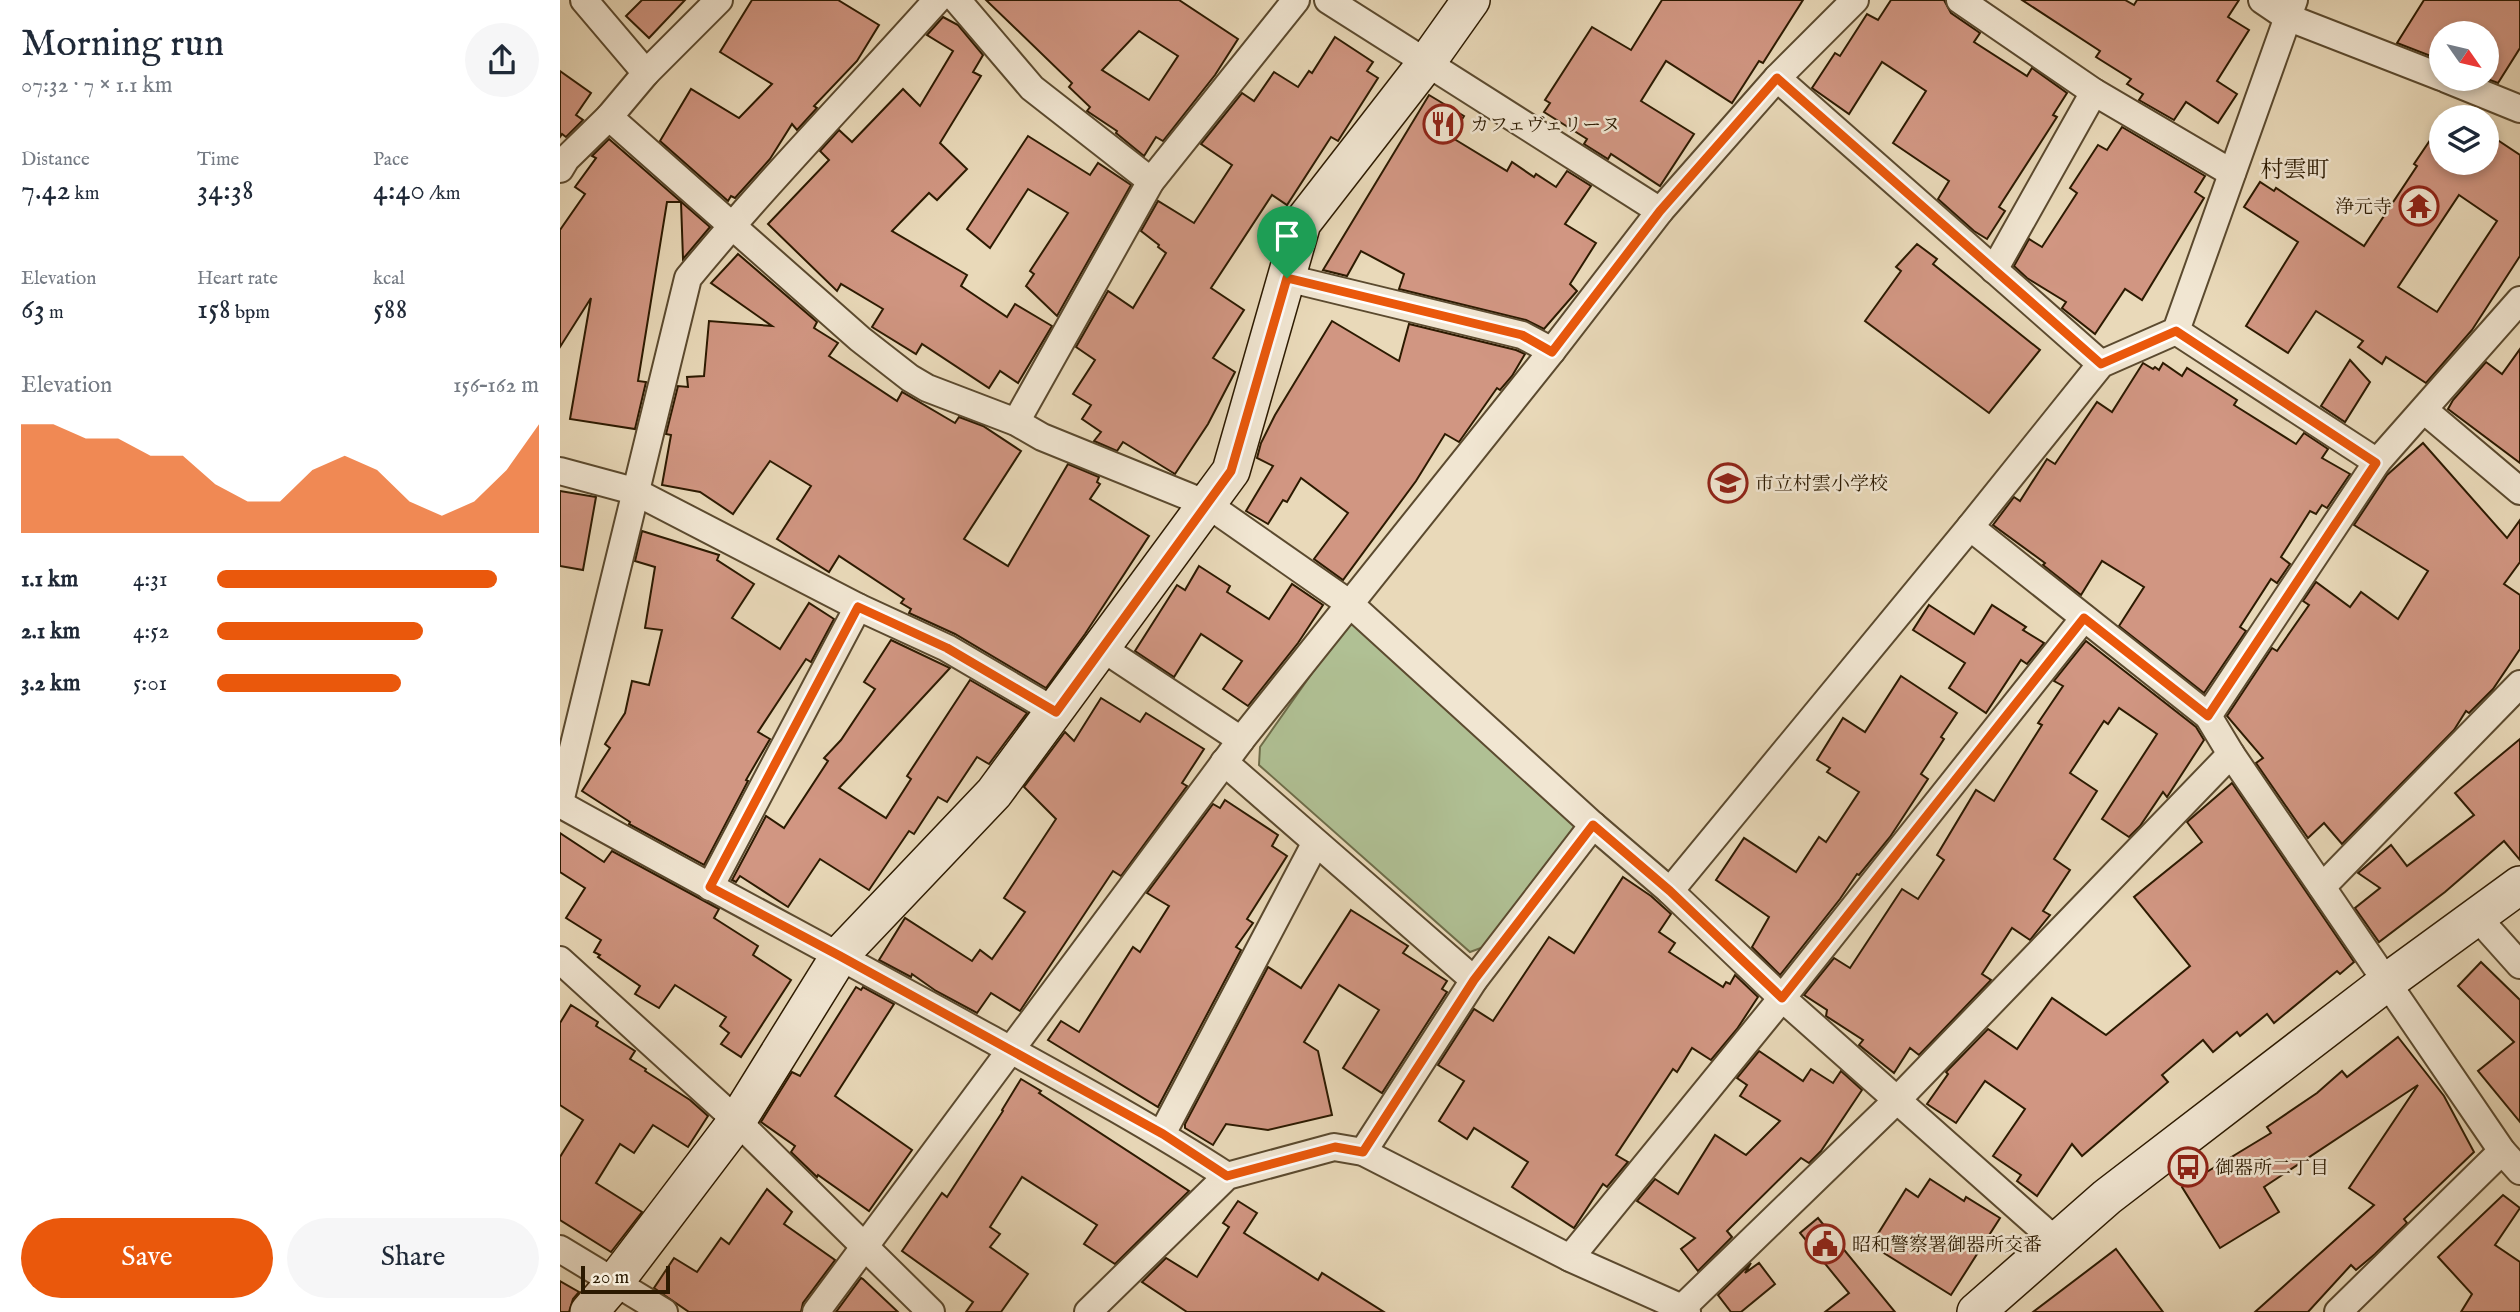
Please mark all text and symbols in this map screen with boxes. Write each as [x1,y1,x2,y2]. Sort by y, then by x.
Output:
text: Morning run [21,21,224,69]
north arrow [2429,21,2499,91]
map controls [2429,21,2499,175]
button: share [465,23,539,97]
text: 07:32 · 7 × 1.1 km [21,71,173,100]
restaurant icon: カフェヴェリーヌ [1422,103,1464,145]
button: layers [2429,105,2499,175]
place label: カフェヴェリーヌ [1470,114,1620,138]
text: Distance [21,148,90,172]
text: Time [197,148,239,172]
text: Pace [373,148,409,172]
district label: 村雲町 [2261,156,2330,185]
text: 7.42 [21,172,70,210]
text: 34:38 [197,172,254,210]
text: 4:40 [373,172,425,210]
text: km [70,182,99,206]
text: /km [425,182,461,206]
temple icon: 浄元寺 [2398,185,2440,227]
place label: 浄元寺 [2335,196,2392,220]
pin [1257,206,1317,278]
icon: arrive [1268,217,1306,255]
text: Elevation [21,267,96,291]
text: Heart rate [197,267,278,291]
text: kcal [373,267,405,291]
text: 63 [21,291,45,329]
text: 158 [197,291,231,329]
text: 588 [373,291,407,329]
text: m [45,301,64,325]
text: bpm [231,301,270,325]
text: Elevation [21,371,112,400]
text: 156–162 m [453,371,539,400]
school or university icon: 市立村雲小学校 [1707,462,1749,504]
place label: 市立村雲小学校 [1755,473,1888,497]
text: 1.1 km [21,565,78,594]
text: 4:31 [133,565,168,594]
text: 2.1 km [21,617,80,646]
text: 4:52 [133,617,169,646]
text: 3.2 km [21,669,80,698]
text: 5:01 [133,669,167,698]
bus stop icon: 御器所二丁目 [2167,1146,2209,1188]
place label: 御器所二丁目 [2215,1157,2329,1181]
button: Save [21,1218,273,1298]
button: Share [287,1218,539,1298]
public building icon: 昭和警察署御器所交番 [1804,1223,1846,1265]
place label: 昭和警察署御器所交番 [1852,1234,2042,1258]
scale bar [581,1263,670,1295]
text: 20 m [592,1266,629,1290]

